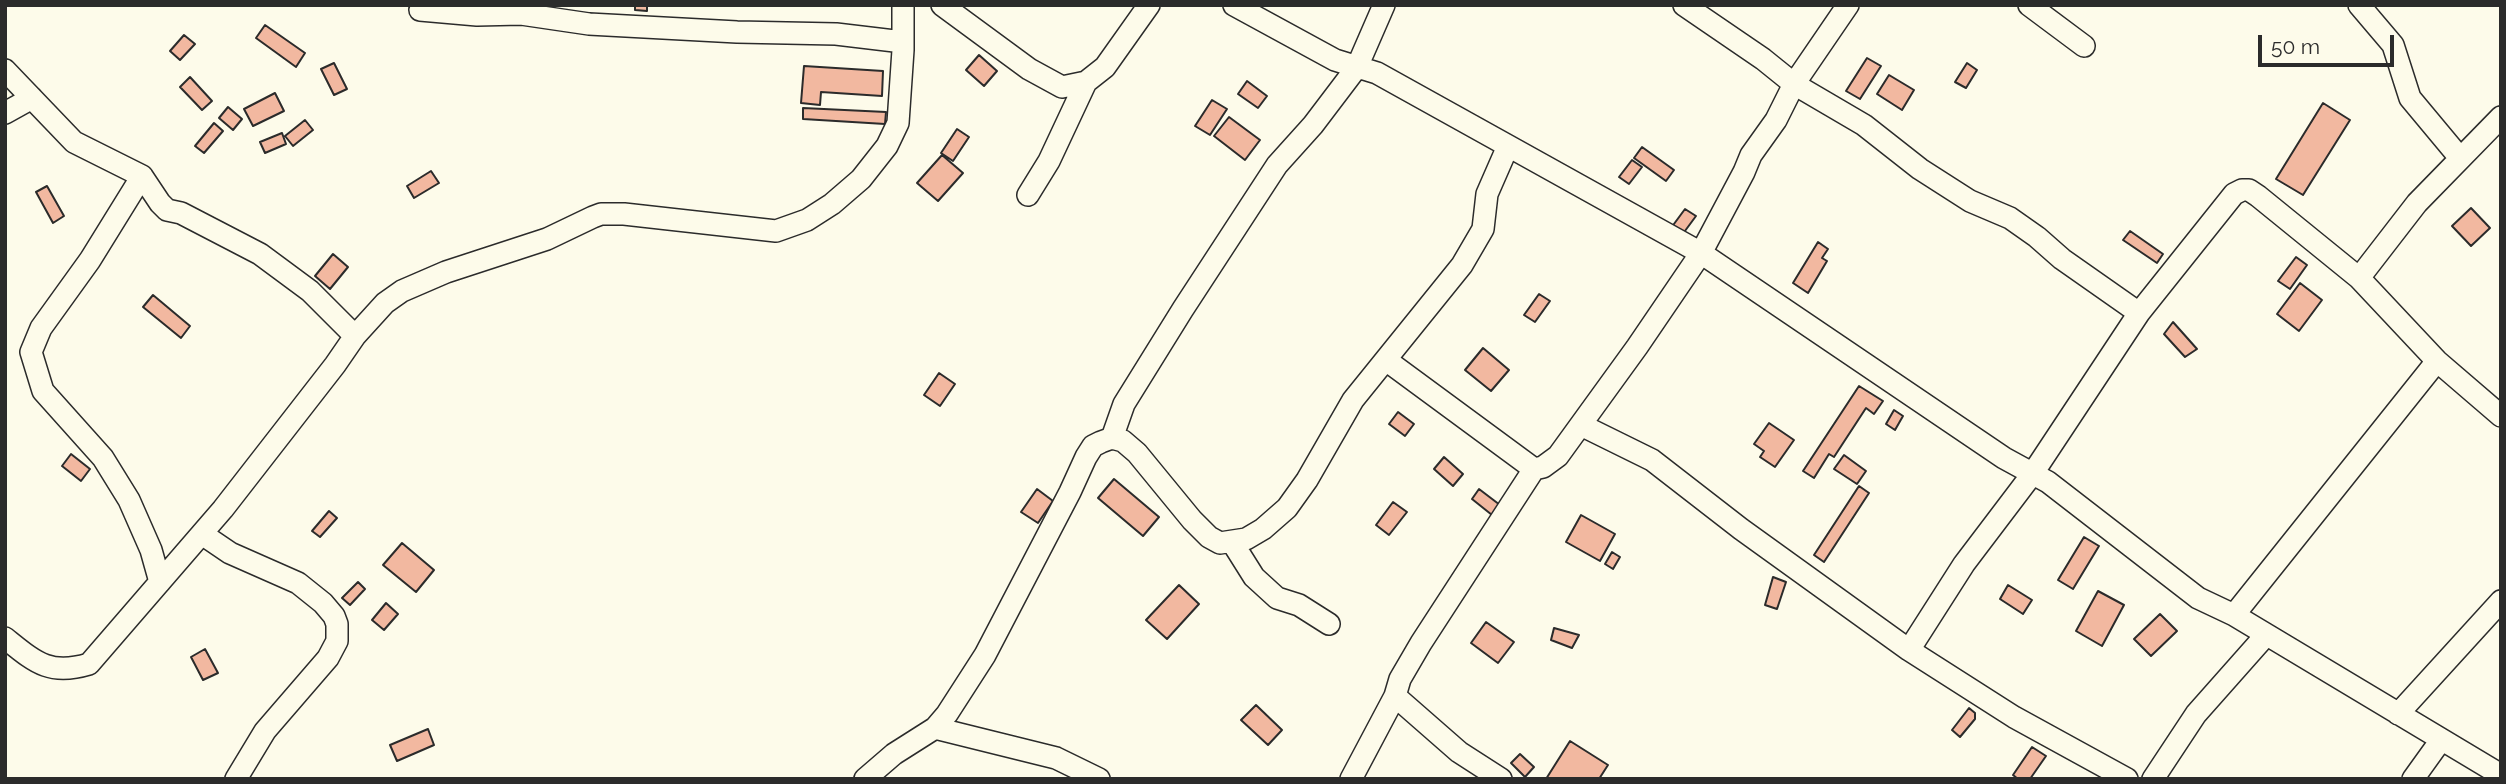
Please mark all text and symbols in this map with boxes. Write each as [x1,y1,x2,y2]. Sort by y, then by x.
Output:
scale bar [2261,21,2398,65]
text: 50 m [2271,34,2320,59]

